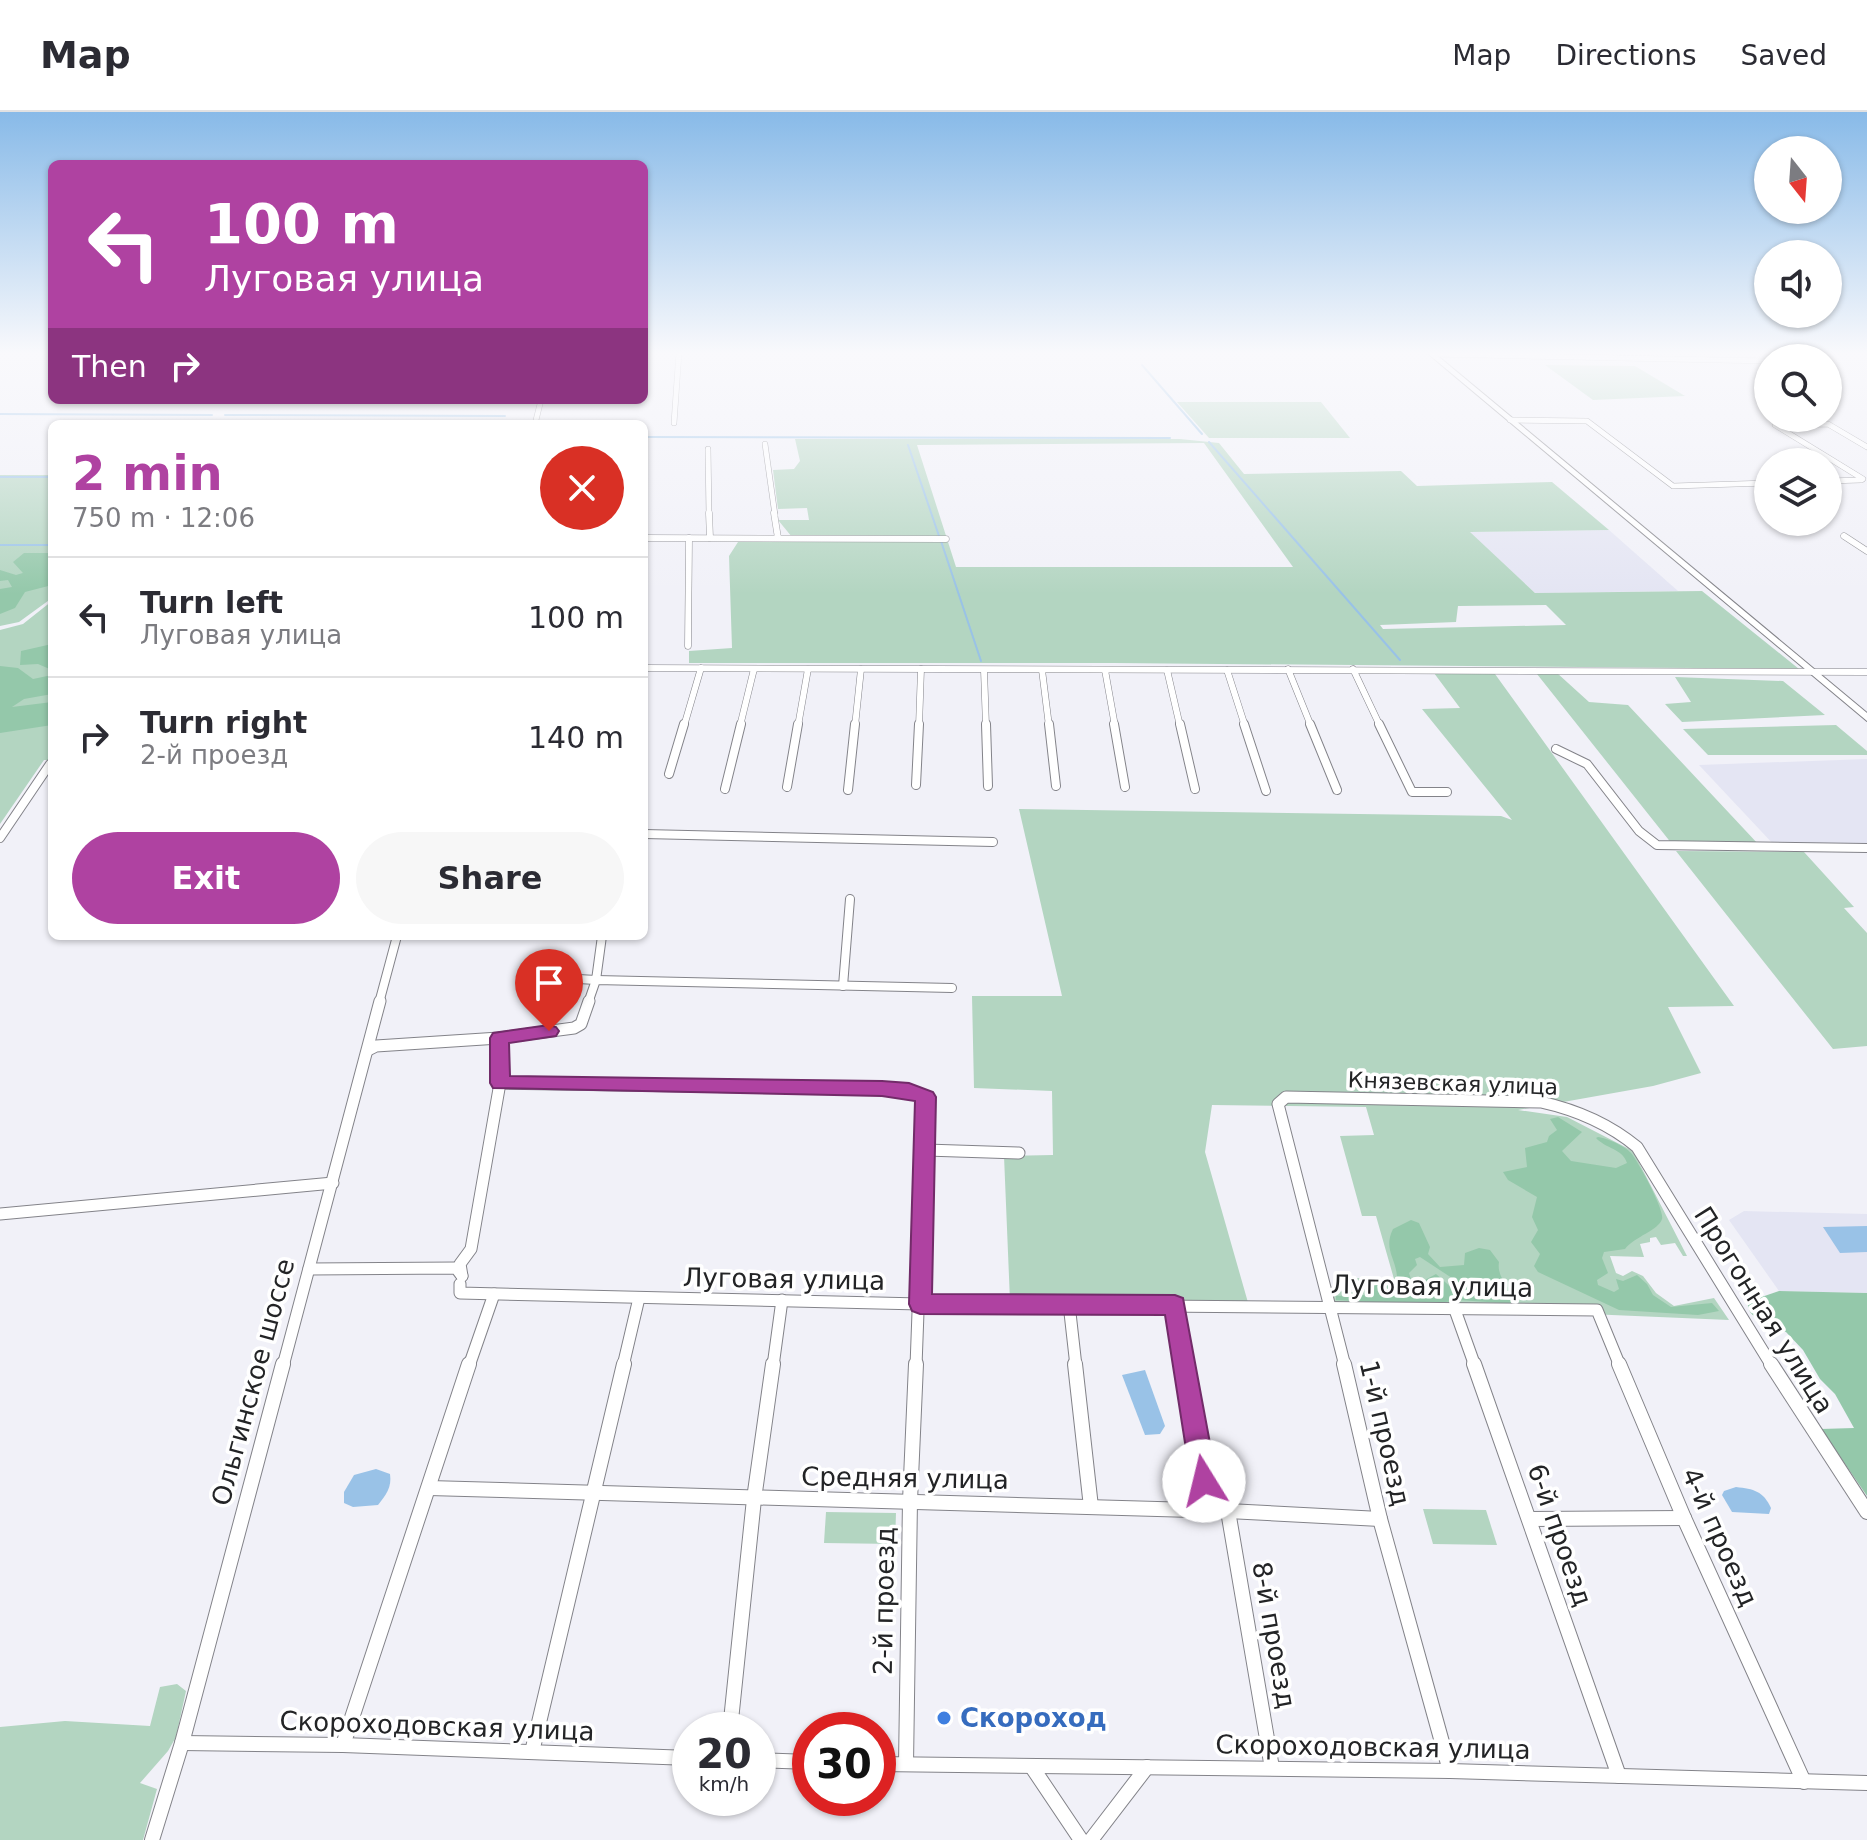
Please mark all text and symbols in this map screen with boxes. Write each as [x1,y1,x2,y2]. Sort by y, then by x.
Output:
text: Map [40,33,131,77]
text: Map [1452,39,1511,72]
text: Directions [1555,39,1696,72]
text: Saved [1740,39,1827,72]
north arrow [1754,136,1842,224]
map controls [1754,136,1842,536]
text: 100 m [204,191,399,256]
icon: left [72,192,176,296]
button: sound [1754,240,1842,328]
text: Луговая улица [204,258,484,299]
icon: right [163,344,207,388]
button: search [1754,344,1842,432]
text: Then [72,349,147,384]
text: 2 min [72,445,223,501]
button: close [540,446,624,530]
button: layers [1754,448,1842,536]
text: 750 m · 12:06 [72,503,255,533]
text: Turn left [140,585,283,620]
icon: left [72,595,116,639]
text: 100 m [528,600,624,635]
text: Луговая улица [140,620,342,650]
text: Turn right [140,705,307,740]
icon: right [72,715,116,759]
text: 140 m [528,720,624,755]
text: 2-й проезд [140,740,288,770]
button: Exit [72,832,340,924]
button: Share [356,832,624,924]
pin [515,949,583,1031]
icon: arrive [527,961,571,1005]
street label: Князевская улица [1347,1067,1559,1100]
street label: Прогонная улица [1688,1201,1840,1419]
street label: Ольгинское шоссе [206,1255,300,1509]
street label: Луговая улица [683,1262,885,1296]
street label: Луговая улица [1331,1269,1533,1303]
street label: 1-й проезд [1354,1357,1416,1509]
position arrow [1162,1439,1246,1523]
street label: 6-й проезд [1522,1460,1598,1610]
street label: Средняя улица [801,1461,1009,1495]
street label: 4-й проезд [1676,1463,1764,1611]
street label: 2-й проезд [868,1527,900,1675]
street label: 8-й проезд [1246,1559,1302,1711]
place label: Скороход [960,1703,1107,1733]
street label: Скороходовская улица [279,1706,595,1746]
marker: Скороход [935,1709,953,1727]
speed limit sign: 30 [792,1712,896,1816]
street label: Скороходовская улица [1215,1729,1531,1765]
text: 20 [696,1731,752,1777]
text: km/h [699,1772,749,1796]

